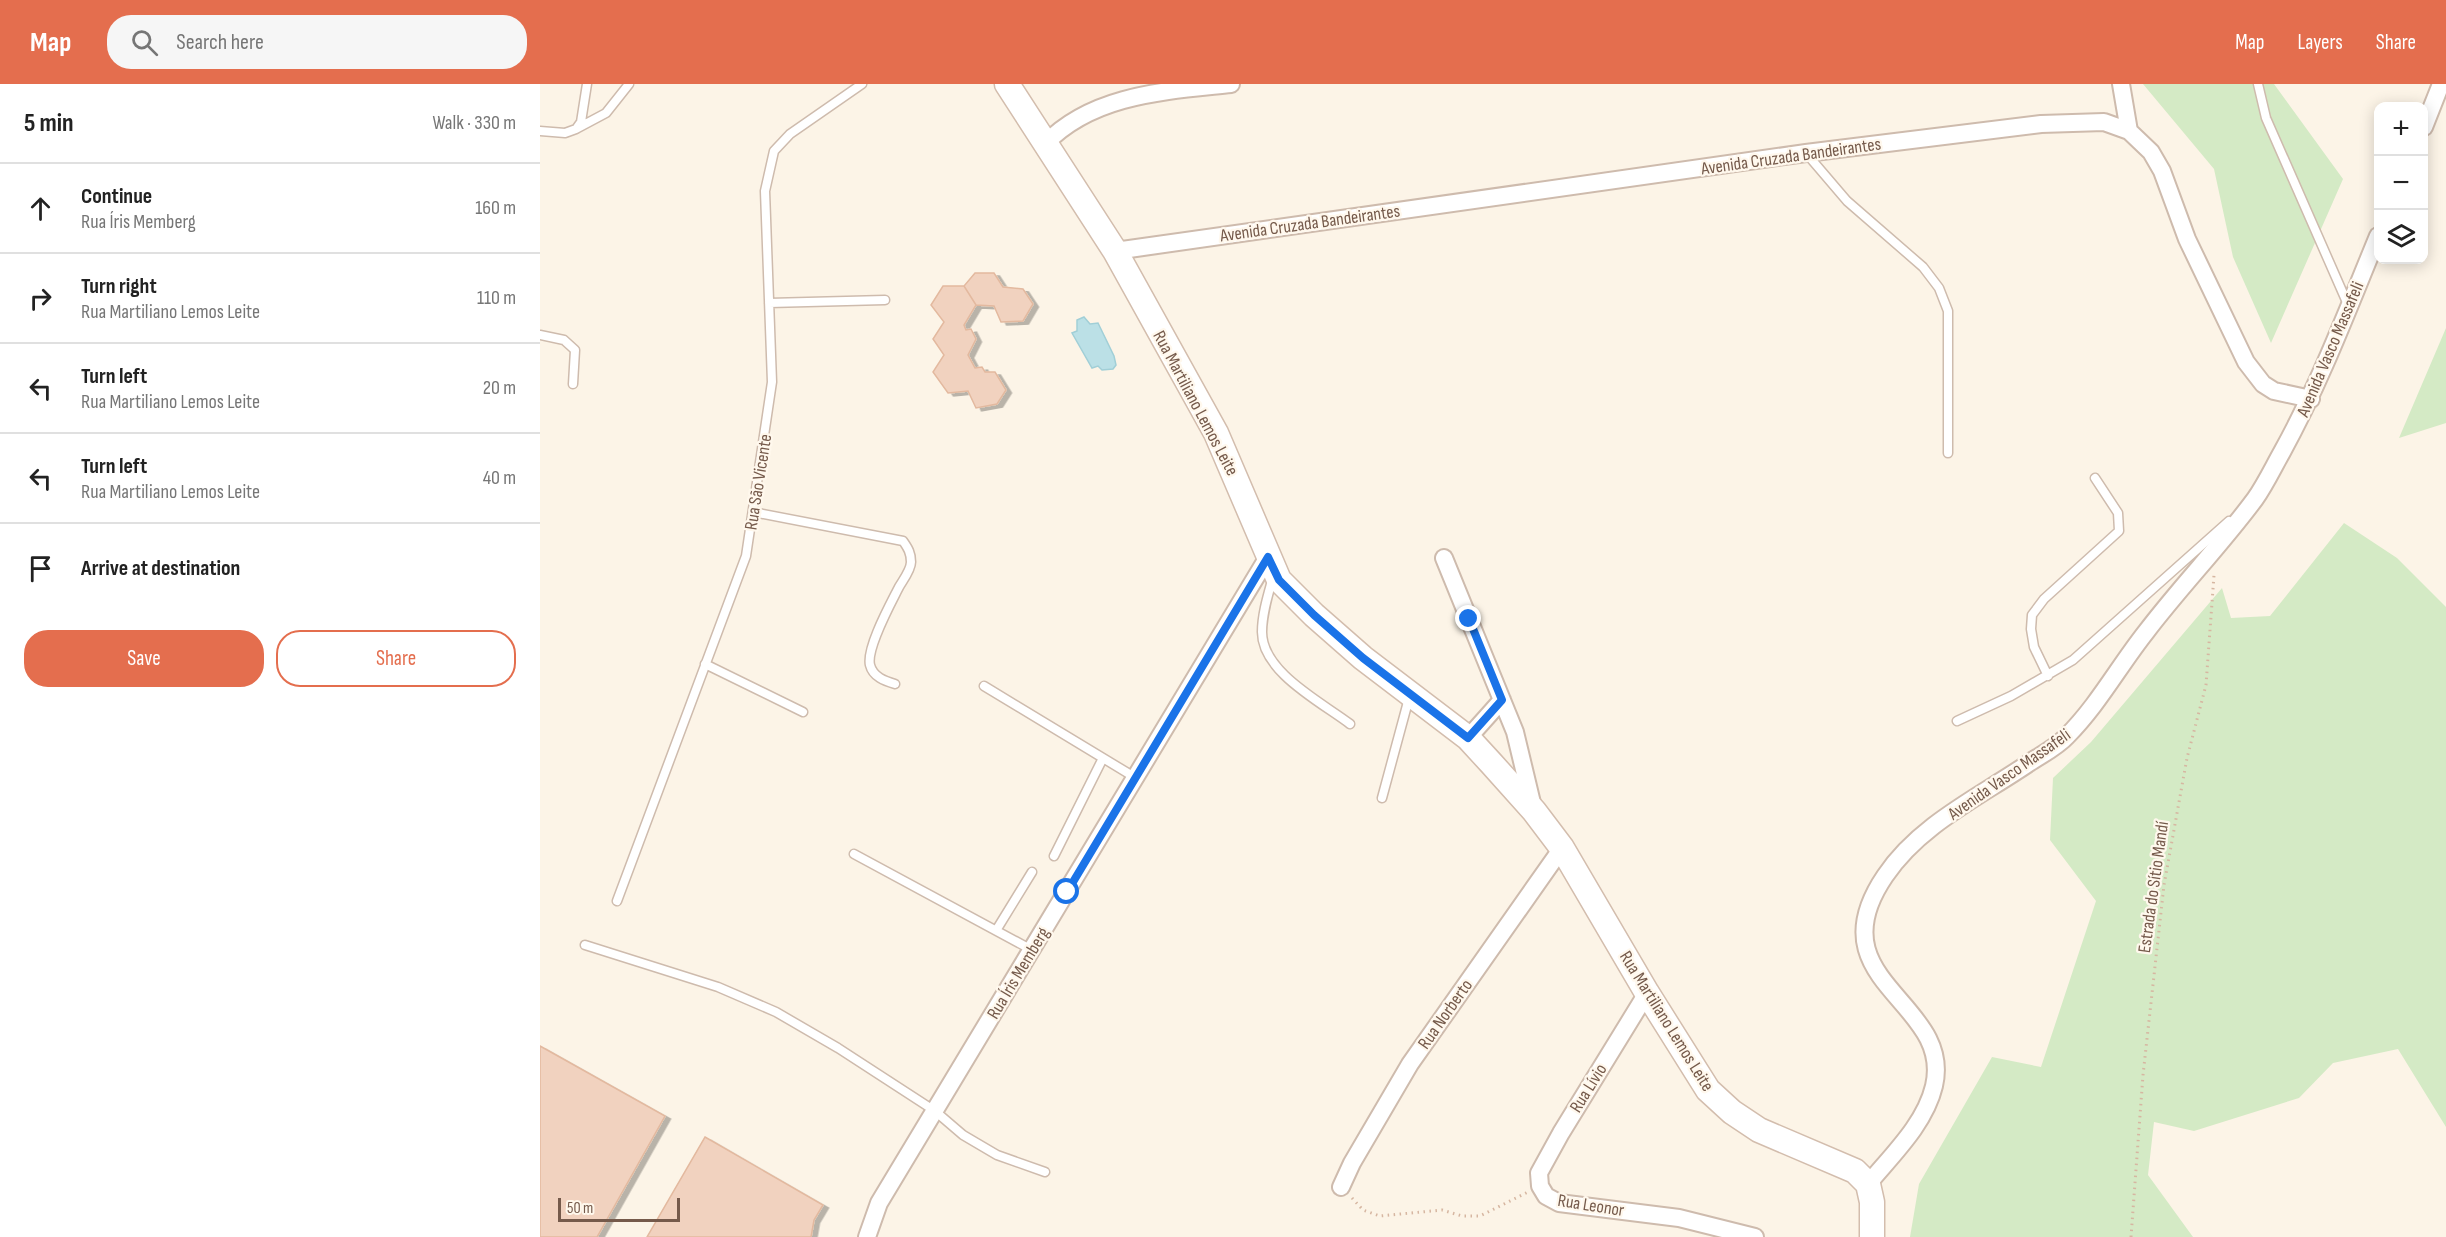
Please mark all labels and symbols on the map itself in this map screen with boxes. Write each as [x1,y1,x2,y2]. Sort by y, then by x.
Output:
street label: Avenida Cruzada Bandeirantes [1699,133,1882,180]
street label: Avenida Cruzada Bandeirantes [1218,200,1401,247]
street label: Avenida Vasco Massafeli [2292,279,2368,421]
street label: Rua Martiliano Lemos Leite [1148,327,1243,479]
street label: Rua São Vicente [741,433,776,532]
route end [1455,605,1481,631]
street label: Avenida Vasco Massafeli [1943,724,2075,825]
street label: Estrada do Sítio Mandí [2134,819,2173,954]
route start [1053,878,1079,904]
street label: Rua Íris Memberg [983,924,1054,1023]
street label: Rua Martiliano Lemos Leite [1615,947,1718,1095]
street label: Rua Norberto [1414,975,1477,1053]
street label: Rua Lívio [1565,1060,1611,1116]
street label: Rua Leonor [1556,1190,1626,1221]
scale bar [558,1195,680,1222]

